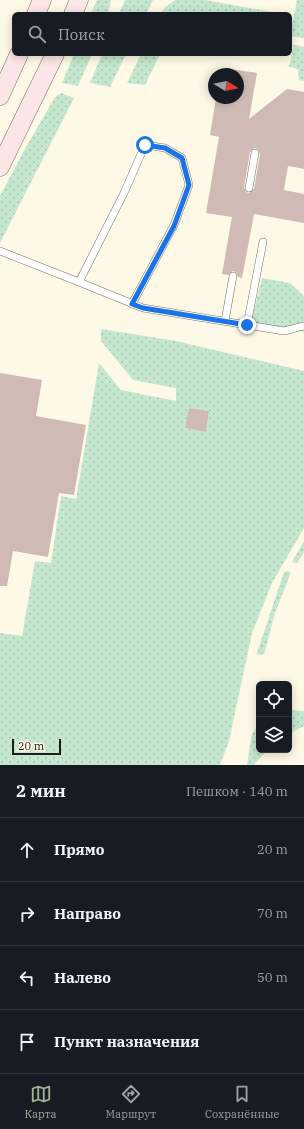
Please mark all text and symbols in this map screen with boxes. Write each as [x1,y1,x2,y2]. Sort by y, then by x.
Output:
search box [12,12,292,56]
icon: search [26,23,48,45]
text: Поиск [58,25,105,44]
north arrow [208,68,244,104]
route start [136,136,154,154]
route end [238,316,256,334]
map controls [256,681,292,753]
button: locate [256,681,292,717]
button: layers [256,717,292,753]
scale bar [12,737,61,756]
text: 20 m [18,739,44,753]
text: 2 мин [16,780,66,802]
text: Пешком · 140 m [186,783,288,800]
icon: ahead [16,839,38,861]
text: Прямо [54,840,105,859]
text: 20 m [257,841,288,858]
icon: right [16,903,38,925]
text: Направо [54,904,121,923]
text: 70 m [257,905,288,922]
icon: left [16,967,38,989]
text: Налево [54,968,111,987]
text: 50 m [257,969,288,986]
icon: arrive [16,1031,38,1053]
text: Пункт назначения [54,1032,200,1051]
tab: Карта [25,1083,56,1121]
tab: Маршрут [106,1083,156,1121]
tab: Сохранённые [205,1083,279,1121]

